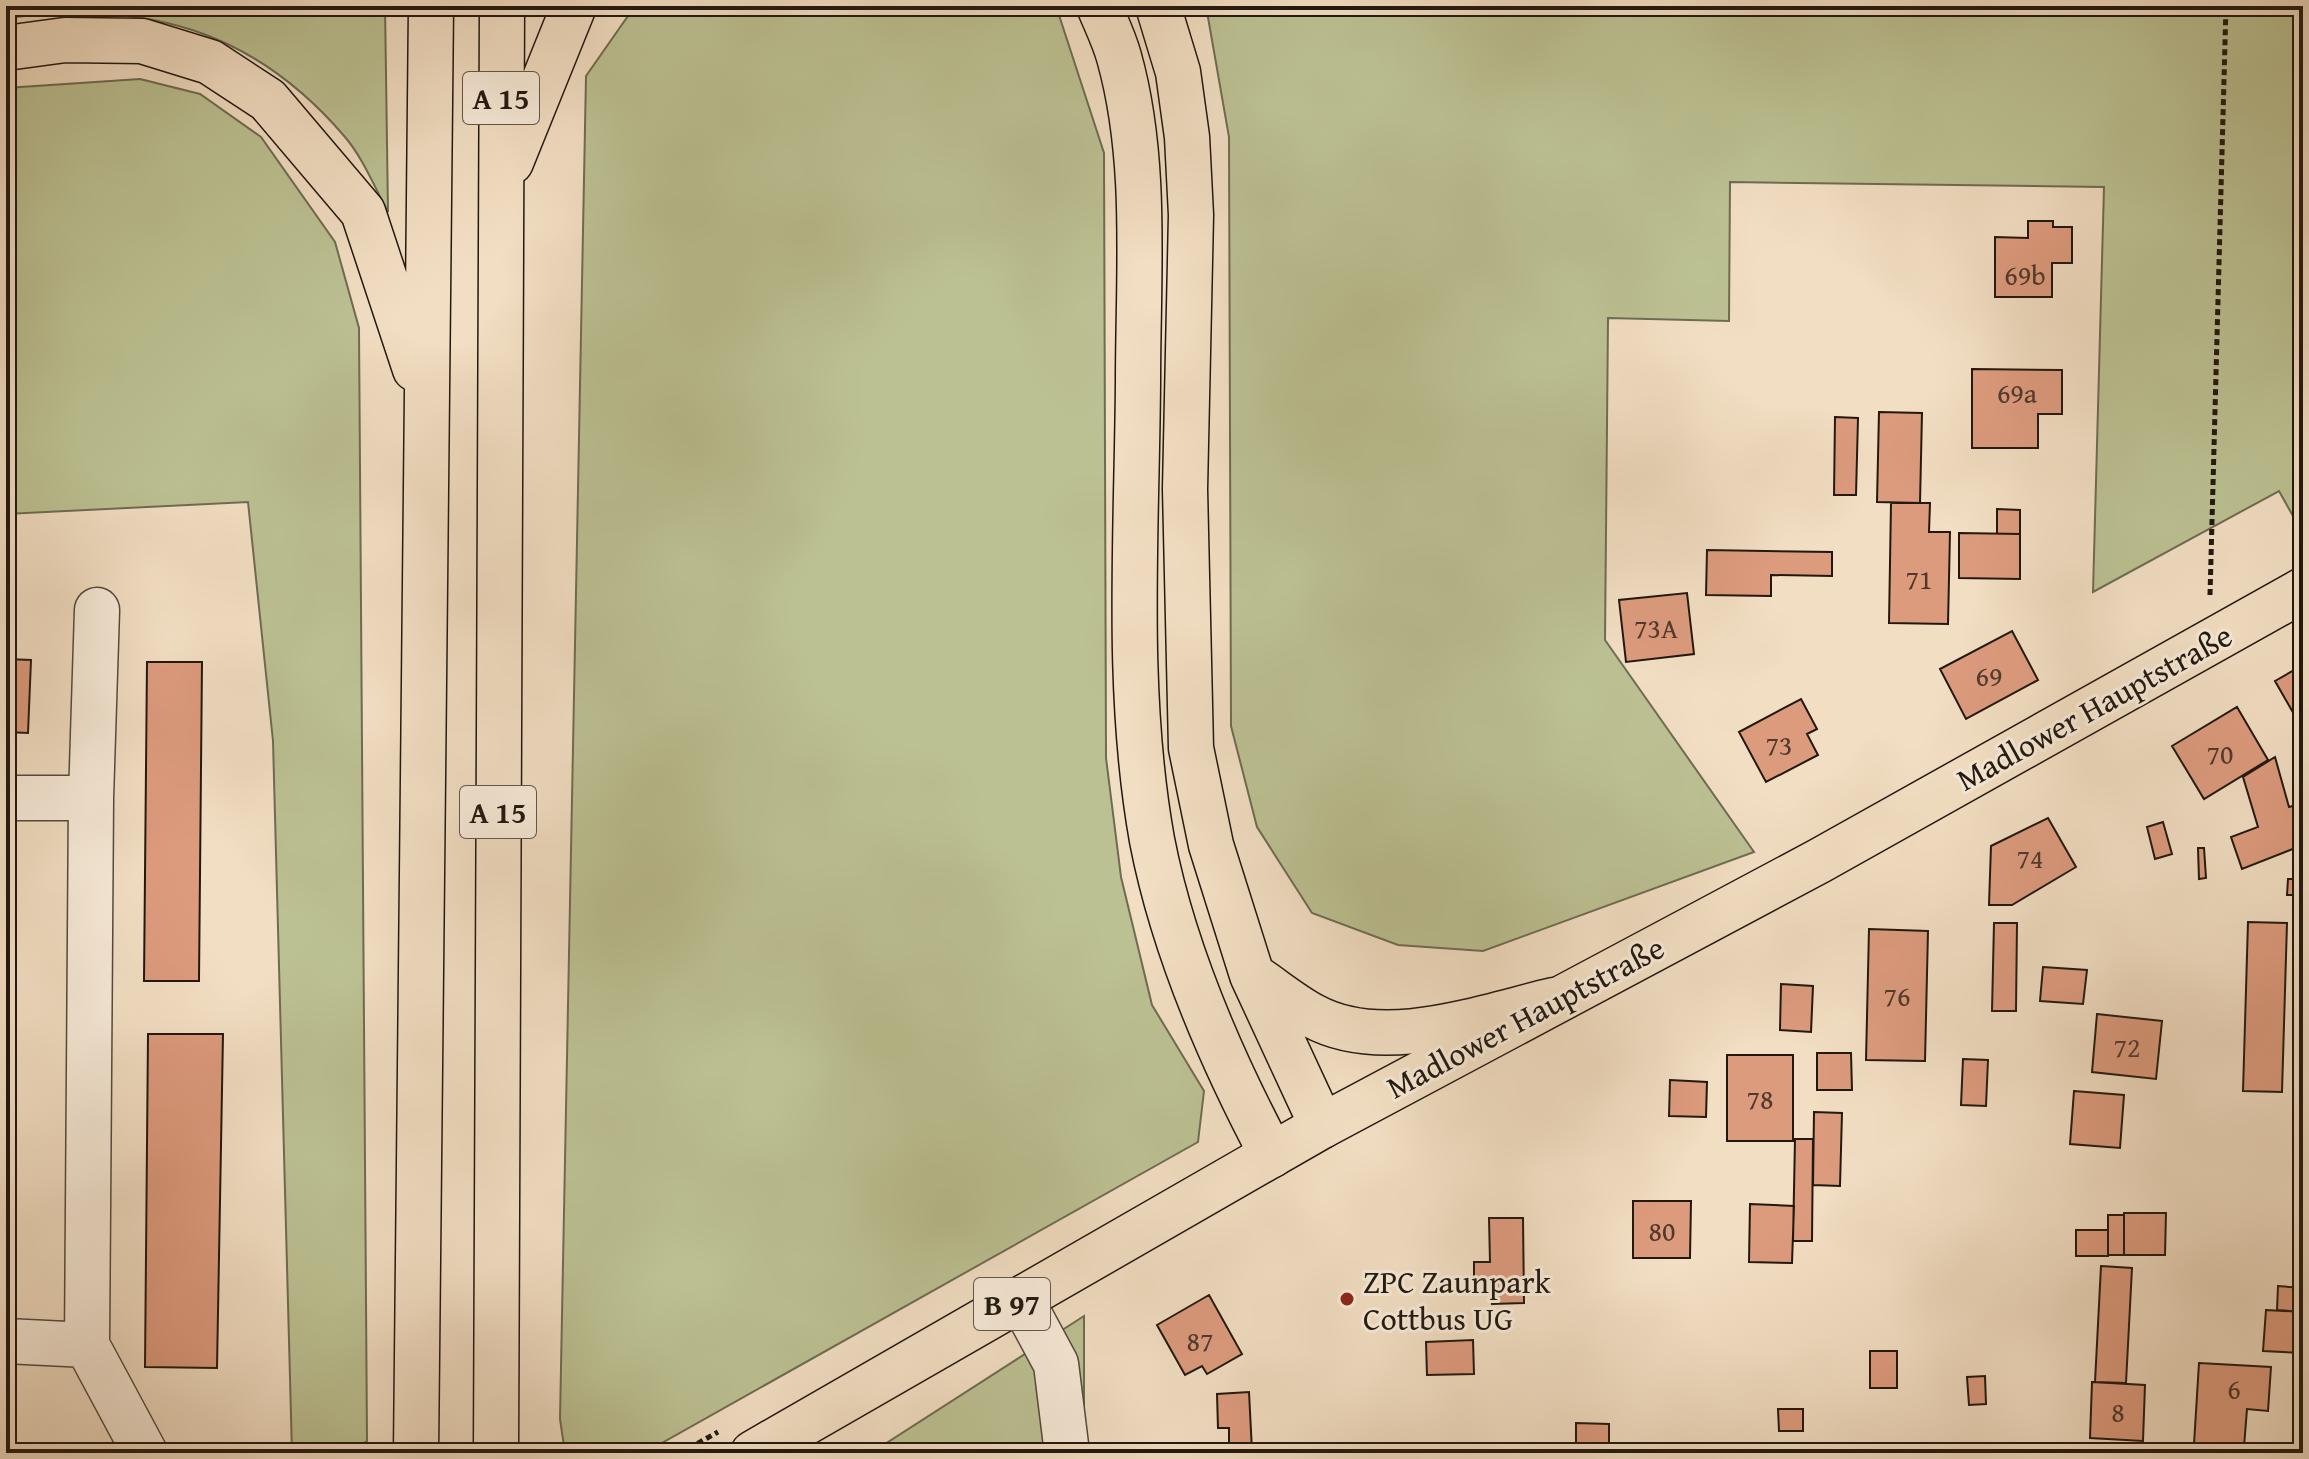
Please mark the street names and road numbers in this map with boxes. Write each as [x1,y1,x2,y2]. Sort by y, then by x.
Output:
road number: A 15 [463,72,539,124]
street label: Madlower Hauptstraße [1948,612,2240,802]
road number: A 15 [460,786,536,838]
street label: Madlower Hauptstraße [1378,924,1672,1110]
road number: B 97 [974,1278,1050,1330]

